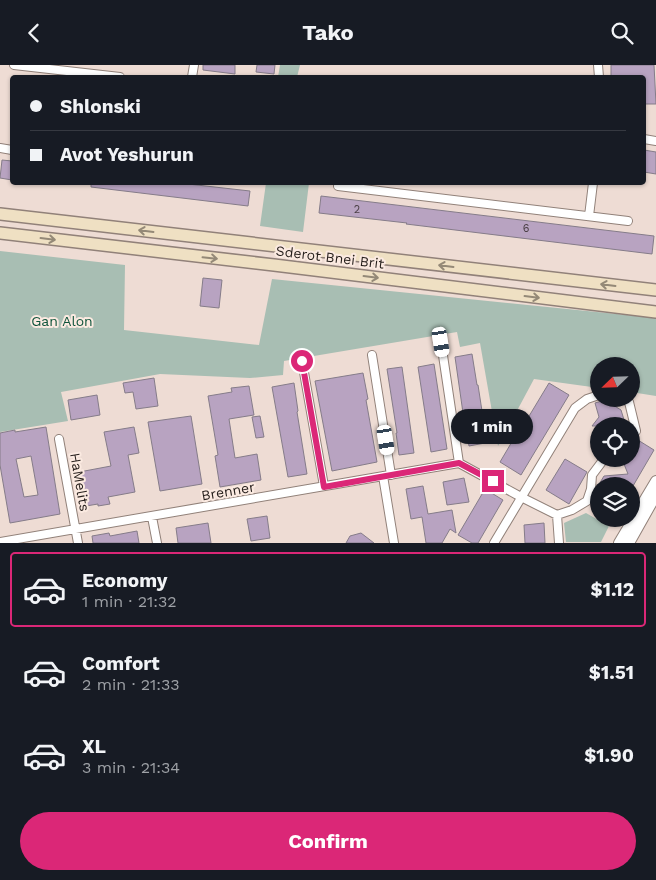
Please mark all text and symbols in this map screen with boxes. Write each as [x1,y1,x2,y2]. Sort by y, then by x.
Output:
icon: back [20,19,48,47]
icon: search [608,19,636,47]
text: Tako [302,20,354,45]
text: Shlonski [60,95,141,118]
text: Avot Yeshurun [60,143,194,166]
house number: 2 [354,203,360,216]
house number: 6 [523,222,530,235]
one-way arrow [138,226,154,236]
one-way arrow [40,234,56,244]
street label: Sderot Bnei Brit [275,242,385,272]
one-way arrow [202,253,218,263]
one-way arrow [438,261,454,271]
one-way arrow [363,272,379,282]
one-way arrow [600,280,616,290]
one-way arrow [524,292,540,302]
park label: Gan Alon [31,313,93,329]
car [431,326,450,358]
route start [291,350,313,372]
north arrow [590,357,640,407]
map controls [590,357,640,527]
callout: 1 min [452,409,534,443]
text: 1 min [471,417,513,436]
button: locate [590,417,640,467]
car [376,424,395,456]
street label: HaMelits [67,451,93,513]
route end [482,470,504,492]
button: layers [590,477,640,527]
street label: Brenner [200,478,256,504]
icon: car [22,567,67,612]
text: Economy [82,569,167,592]
text: $1.12 [591,578,634,601]
text: 1 min · 21:32 [82,592,177,611]
icon: car [22,650,67,695]
text: Comfort [82,652,160,675]
text: $1.51 [589,661,634,684]
text: 2 min · 21:33 [82,675,180,694]
icon: car [22,733,67,778]
text: XL [82,735,106,758]
text: $1.90 [584,744,634,767]
text: 3 min · 21:34 [82,758,180,777]
button: Confirm [20,812,636,870]

